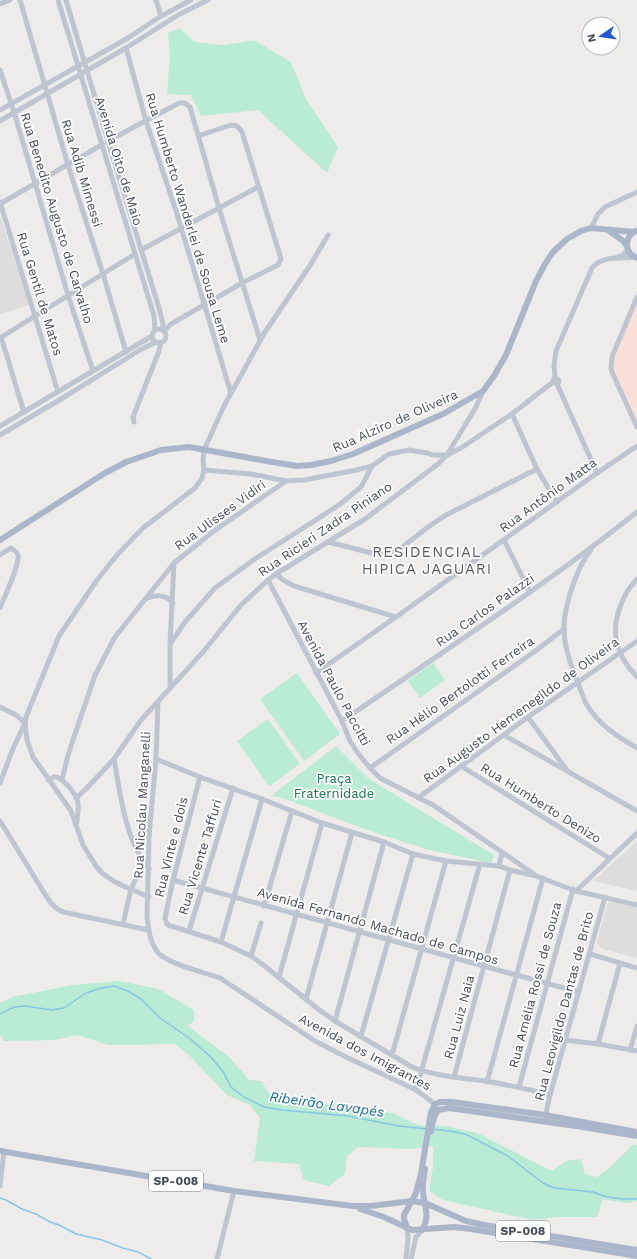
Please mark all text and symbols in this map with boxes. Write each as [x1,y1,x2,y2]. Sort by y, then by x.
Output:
north arrow [581,16,621,56]
text: N [584,33,599,44]
street label: Rua Humberto Wanderlei de Sousa Leme [143,91,233,345]
street label: Avenida Oito de Maio [92,95,146,227]
street label: Rua Benedito Augusto de Carvalho [18,111,96,325]
street label: Rua Adib Mimessi [58,117,106,229]
street label: Rua Gentil de Matos [14,231,66,358]
street label: Rua Alziro de Oliveira [330,386,460,455]
street label: Rua Antônio Matta [496,454,600,535]
street label: Rua Ulisses Vidiri [172,477,268,553]
street label: Rua Ricieri Zadra Piniano [255,479,395,579]
district label: RESIDENCIAL HIPICA JAGUARI [362,543,492,578]
street label: Rua Carlos Palazzi [433,570,537,650]
street label: Avenida Paulo Paccitti [295,618,373,748]
street label: Rua Hélio Bertolotti Ferreira [383,633,537,747]
street label: Rua Augusto Hemenegildo de Oliveira [420,634,622,786]
street label: Rua Nicolau Manganelli [131,731,153,879]
street label: Rua Humberto Denizo [478,760,604,846]
park label: Praça Fraternidade [294,771,374,801]
street label: Rua Vinte e dois [151,795,191,899]
street label: Rua Vicente Taffuri [175,797,225,917]
street label: Avenida Fernando Machado de Campos [256,884,501,968]
street label: Rua Amélia Rossi de Souza [506,900,565,1070]
street label: Rua Leovigildo Dantas de Brito [531,910,597,1102]
street label: Rua Luiz Naia [441,973,478,1061]
street label: Avenida dos Imigrantes [296,1011,434,1093]
water label: Ribeirão Lavapés [269,1088,385,1120]
road number: SP-008 [149,1171,203,1191]
road number: SP-008 [496,1221,550,1241]

